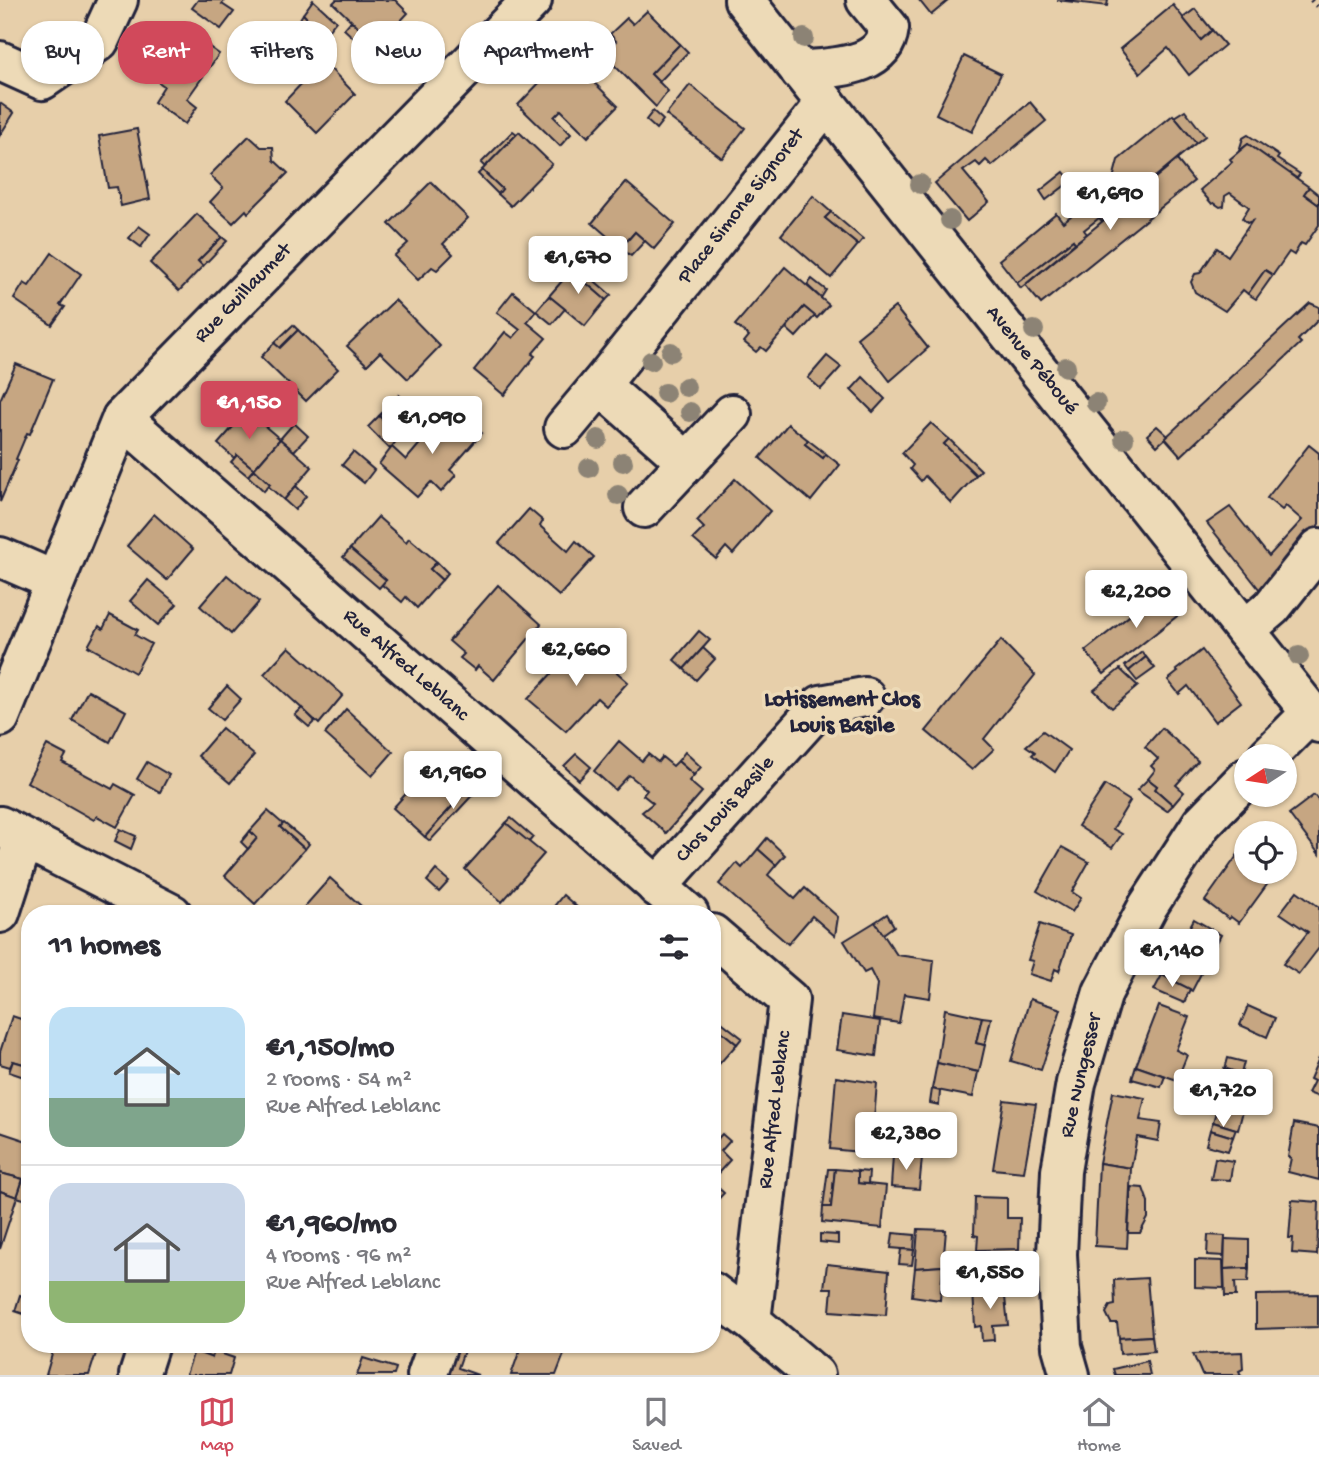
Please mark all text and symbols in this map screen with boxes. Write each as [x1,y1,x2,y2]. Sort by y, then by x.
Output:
chip: Buy [21,21,104,84]
chip: Rent [118,21,213,84]
chip: Filters [227,21,337,84]
chip: New [351,21,445,84]
chip: Apartment [459,21,616,84]
street label: Place Simone Signoret [673,122,812,291]
pin: €1,690 [1053,173,1167,232]
text: €1,690 [1077,181,1143,208]
pin: €1,670 [521,236,635,296]
street label: Rue Guillaumet [190,237,300,349]
text: €1,670 [545,245,611,272]
street label: Avenue Péboué [979,301,1083,422]
pin: €1,150 [192,382,306,441]
text: €1,150 [217,390,281,417]
pin: €1,090 [375,396,489,456]
text: €1,090 [398,405,466,432]
pin: €2,200 [1079,570,1193,630]
text: €2,200 [1101,579,1171,606]
street label: Rue Alfred Leblanc [337,605,474,728]
pin: €2,660 [519,628,633,688]
text: €2,660 [542,637,610,664]
district label: Lotissement Clos Louis Basile [764,687,921,740]
north arrow [1234,744,1297,807]
map controls [1234,744,1297,884]
street label: Clos Louis Basile [671,750,781,869]
pin: €1,960 [396,752,510,811]
text: €1,960 [420,760,486,787]
button: locate [1234,821,1297,884]
icon: filters [655,928,693,966]
text: 11 homes [49,930,160,965]
pin: €1,140 [1115,930,1229,989]
text: €1,140 [1140,938,1204,965]
street label: Rue Nungesser [1056,1010,1109,1141]
street label: Rue Alfred Leblanc [754,1029,798,1190]
text: €1,150/mo [266,1032,394,1067]
icon: home [105,1035,189,1119]
text: 2 rooms · 54 m² [266,1067,412,1094]
pin: €1,720 [1166,1070,1280,1129]
text: €1,720 [1190,1078,1256,1105]
text: Rue Alfred Leblanc [266,1094,440,1121]
pin: €2,380 [849,1112,963,1172]
text: €2,380 [871,1121,941,1148]
text: €1,960/mo [266,1208,397,1243]
icon: home [105,1211,189,1295]
text: 4 rooms · 96 m² [266,1243,411,1270]
pin: €1,550 [933,1252,1047,1311]
text: €1,550 [956,1260,1024,1287]
text: Rue Alfred Leblanc [266,1270,440,1297]
tab: Map [198,1393,236,1458]
tab: Saved [632,1393,681,1458]
tab: Home [1077,1393,1121,1458]

